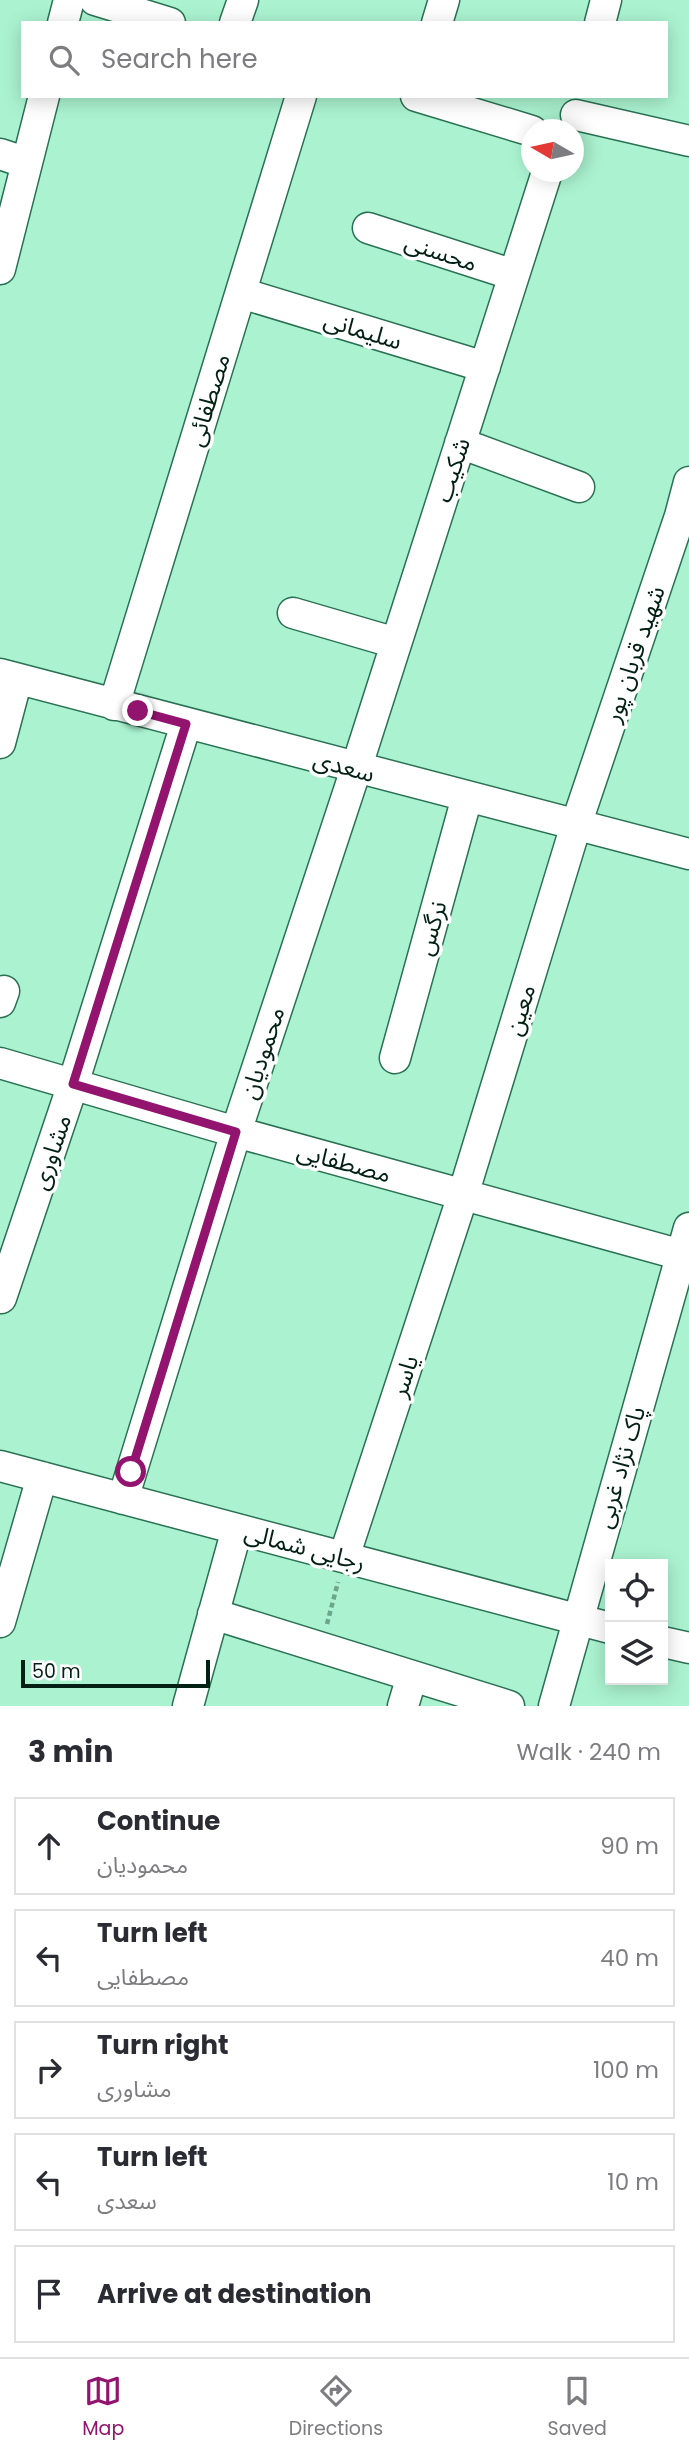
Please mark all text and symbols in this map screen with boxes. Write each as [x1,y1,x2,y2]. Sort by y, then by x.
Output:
search box [21,21,668,98]
icon: search [45,41,83,79]
text: Search here [101,41,258,77]
north arrow [521,119,584,182]
street label: محسنی [401,225,481,279]
street label: سلیمانی [320,303,406,357]
street label: مصطفائی [178,350,238,450]
street label: شکیب [426,433,478,507]
street label: شهید قربان پور [595,581,673,728]
route end [122,695,153,726]
street label: سعدی [310,742,378,790]
street label: نرگس [408,897,454,959]
street label: معین [497,981,543,1039]
street label: محمودیان [232,1003,292,1103]
street label: مشاوری [23,1110,79,1194]
street label: مصطفایی [293,1134,395,1190]
street label: یاسر [381,1351,426,1402]
street label: پاک نژاد غربی [587,1402,653,1532]
route start [115,1456,146,1487]
street label: رجایی شمالی [241,1515,369,1579]
map controls [605,1559,668,1685]
button: locate [605,1559,668,1622]
button: layers [605,1622,668,1685]
scale bar [21,1657,210,1689]
text: 50 m [32,1658,81,1685]
text: 3 min [28,1730,113,1773]
text: Walk · 240 m [516,1736,661,1768]
text: Continue [97,1803,220,1839]
icon: ahead [30,1827,68,1865]
text: 90 m [600,1830,659,1862]
text: محمودیان [97,1849,188,1881]
text: Turn left [97,1915,208,1951]
icon: left [30,1939,68,1977]
text: 40 m [600,1942,659,1974]
text: مصطفایی [97,1961,189,1993]
text: Turn right [97,2027,229,2063]
icon: right [30,2051,68,2089]
text: 100 m [593,2054,659,2086]
text: مشاوری [97,2073,172,2105]
text: Turn left [97,2139,208,2175]
icon: left [30,2163,68,2201]
text: 10 m [607,2166,659,2198]
text: سعدی [97,2185,157,2217]
icon: arrive [30,2275,68,2313]
text: Arrive at destination [97,2276,372,2312]
tab: Map [82,2372,124,2443]
tab: Directions [289,2372,383,2443]
tab: Saved [548,2372,607,2443]

